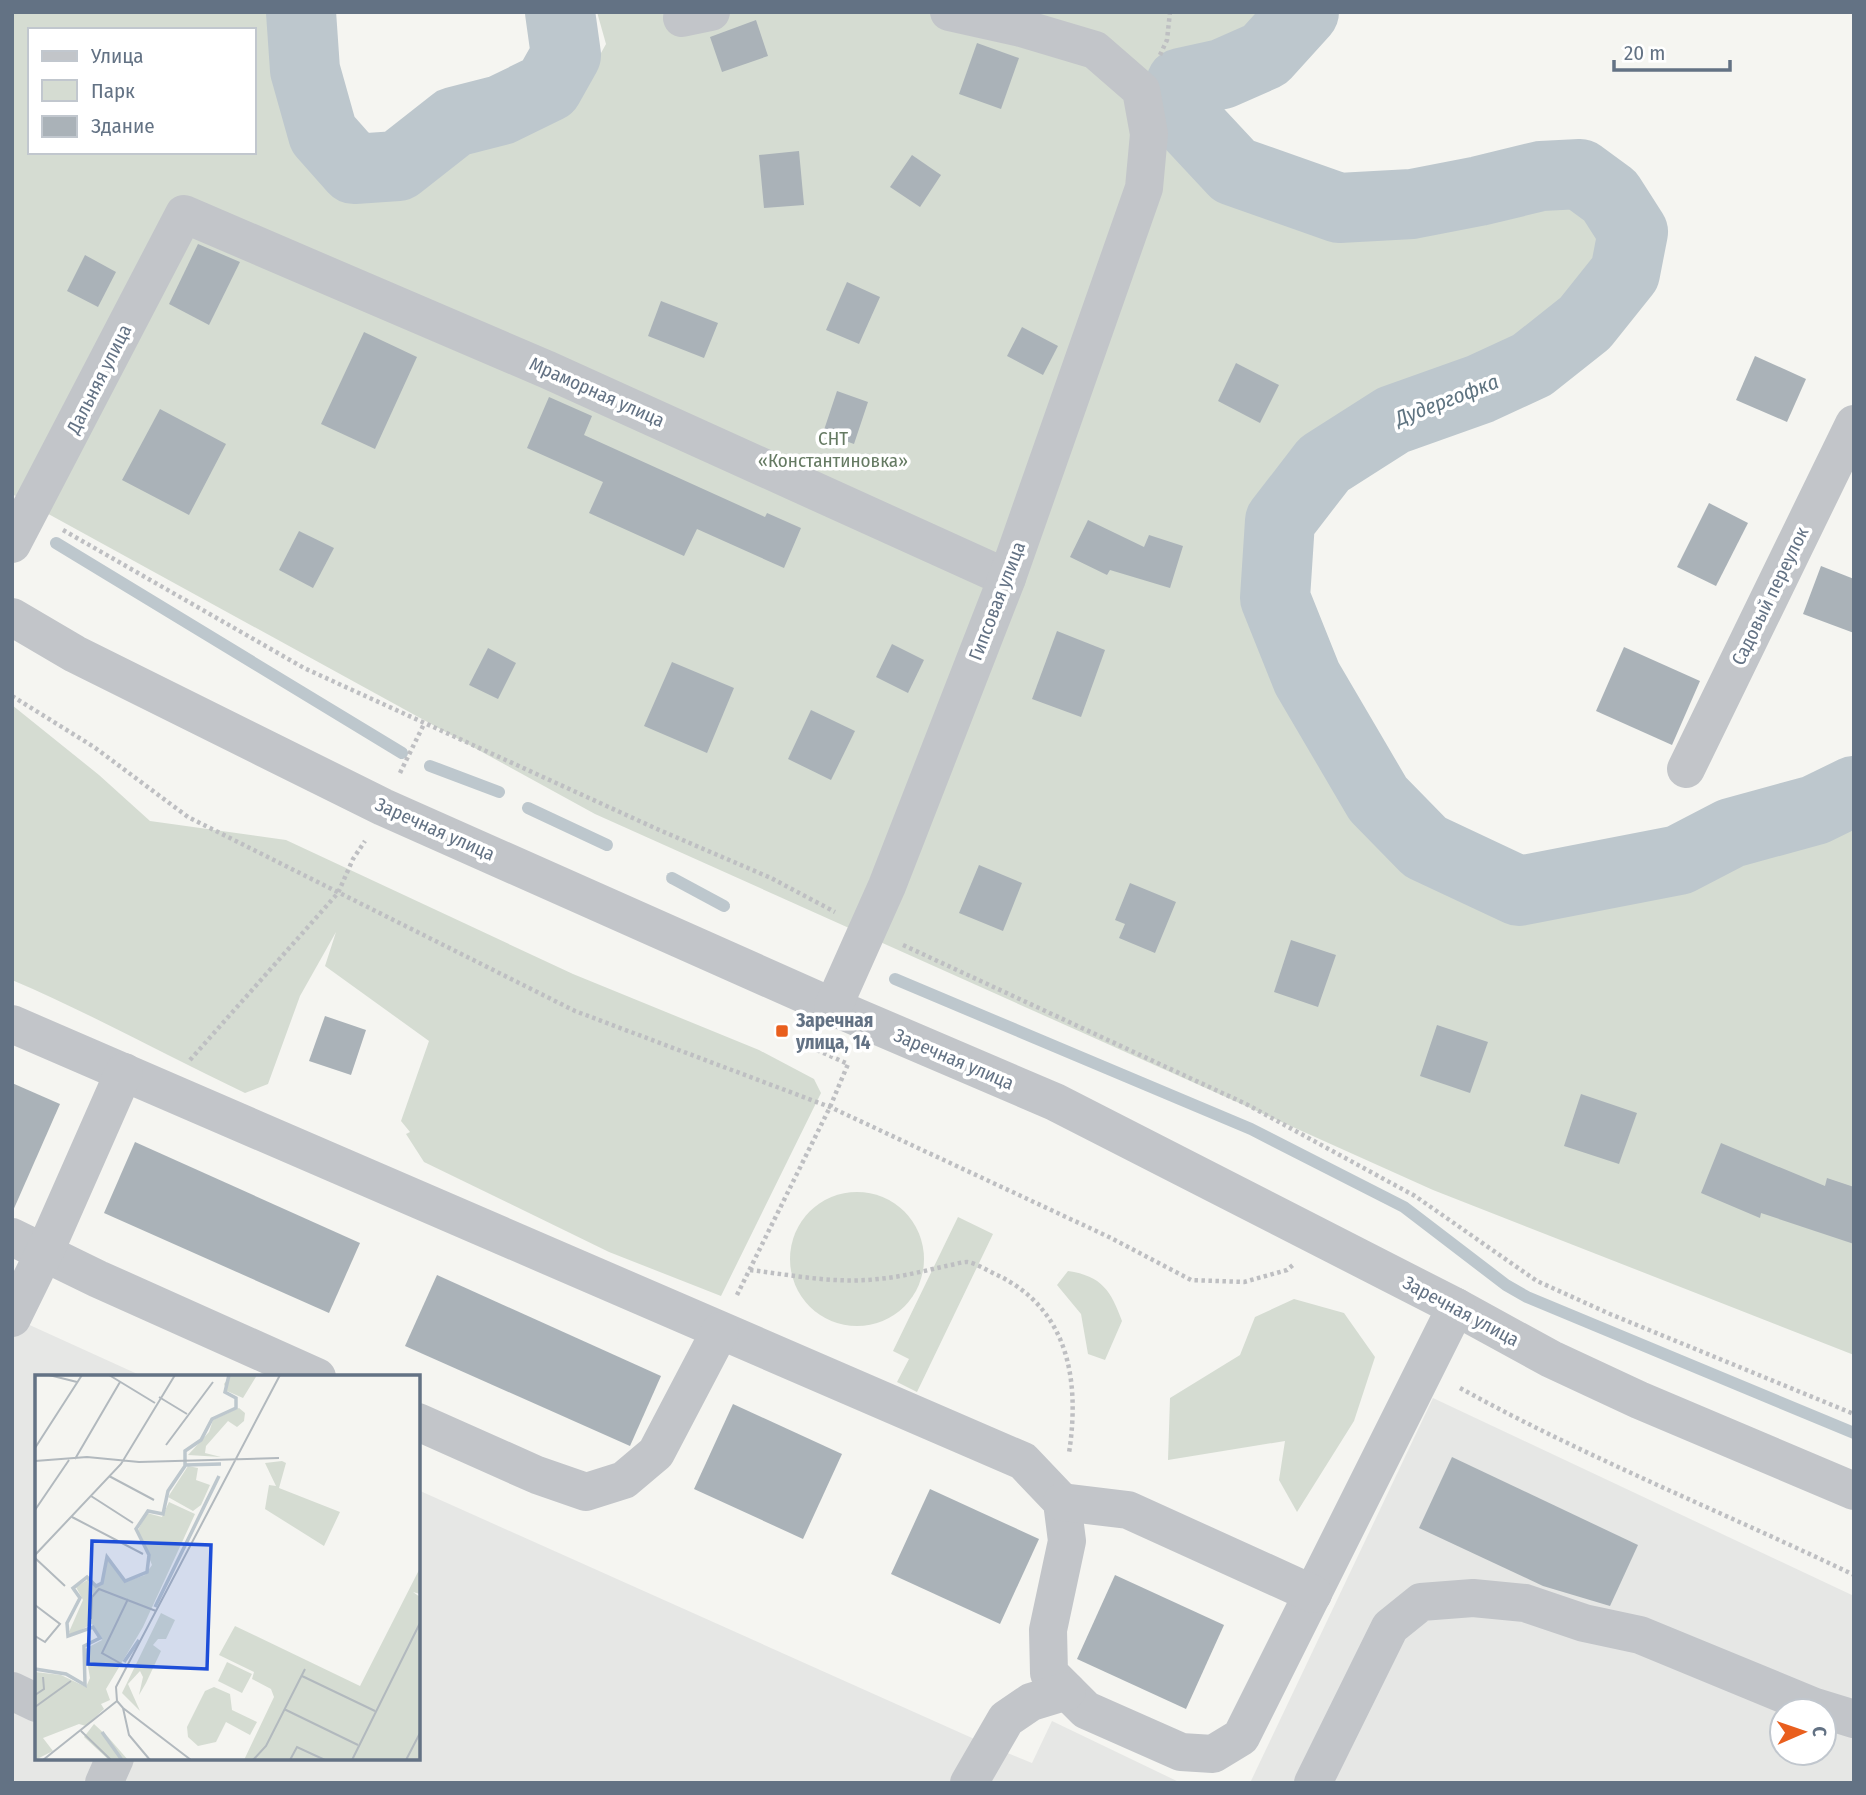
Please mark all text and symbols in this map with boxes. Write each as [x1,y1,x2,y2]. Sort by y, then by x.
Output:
legend [28,28,256,154]
scale bar [1614,28,1730,72]
text: 20 m [1624,40,1665,66]
text: Улица [90,43,144,69]
text: Парк [91,78,135,104]
text: Здание [91,113,155,139]
street label: Дальняя улица [61,321,136,438]
street label: Мраморная улица [526,352,668,432]
water label: Дудергофка [1390,368,1502,432]
park label: СНТ «Константиновка» [758,427,908,472]
street label: Садовый переулок [1727,523,1813,669]
street label: Гипсовая улица [964,538,1030,664]
street label: Заречная улица [372,792,498,866]
place label: Заречная улица, 14 [795,1009,873,1054]
marker: Заречная улица, 14 [774,1023,790,1039]
street label: Заречная улица [891,1023,1017,1095]
street label: Заречная улица [1399,1271,1523,1351]
inset map [35,1375,420,1760]
north arrow [1768,1697,1838,1767]
text: С [1808,1726,1831,1737]

